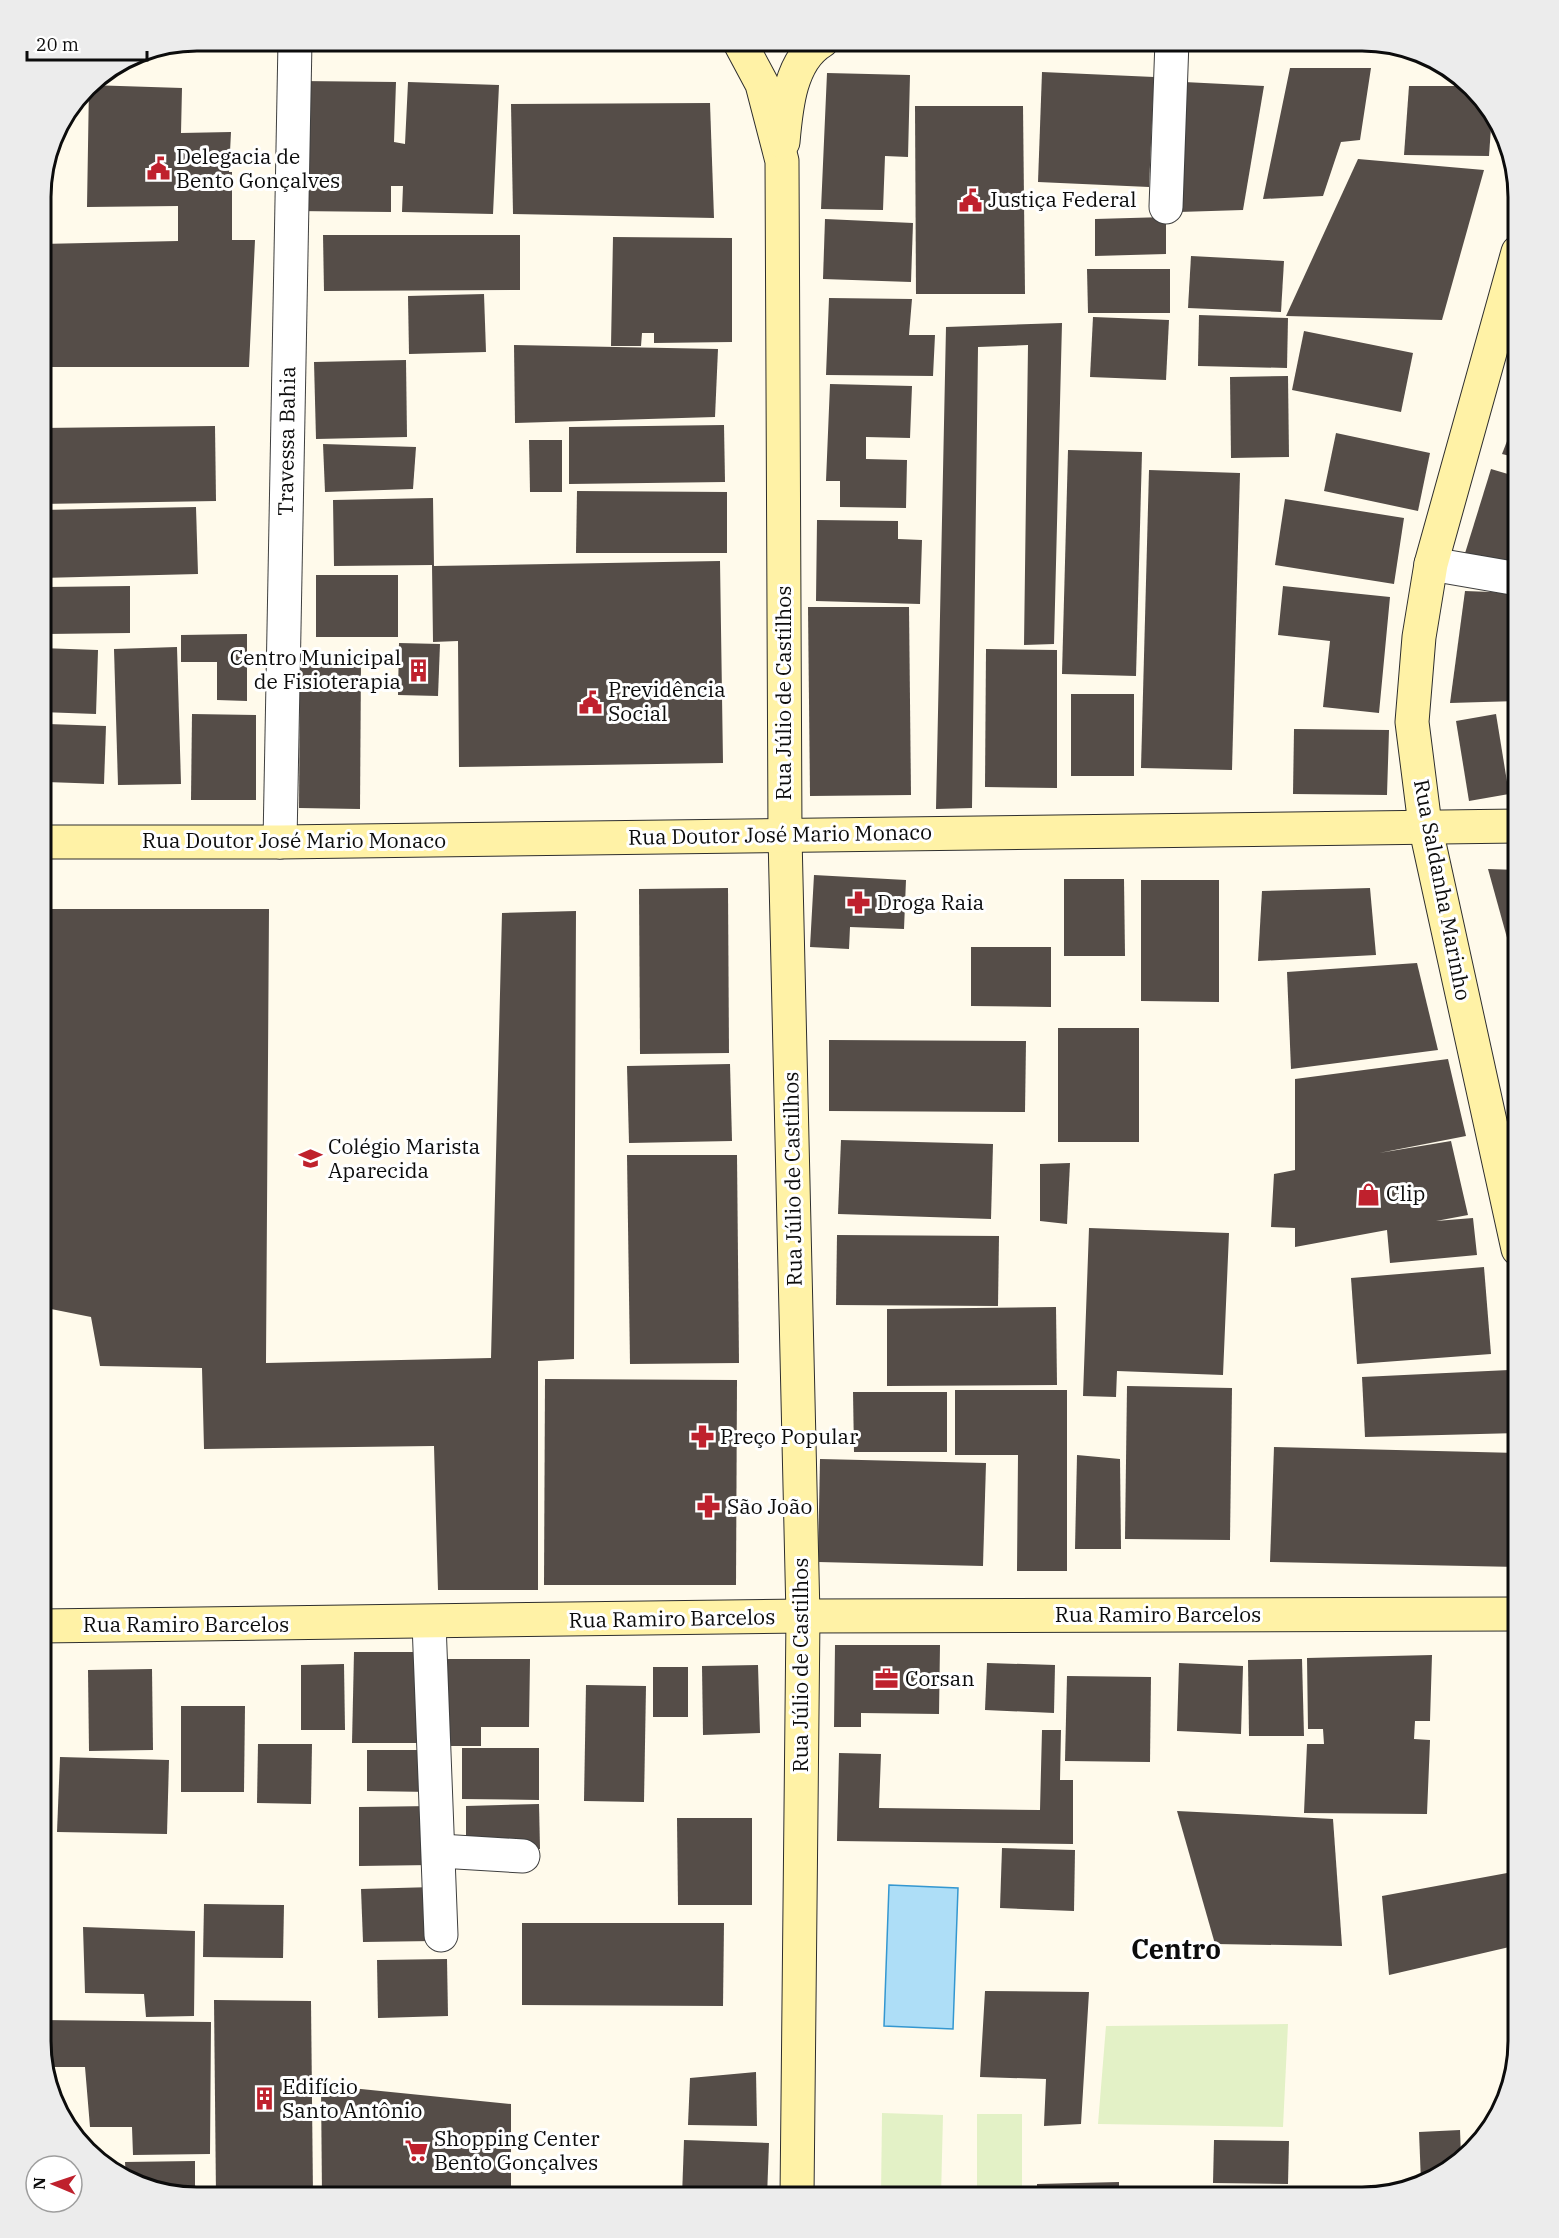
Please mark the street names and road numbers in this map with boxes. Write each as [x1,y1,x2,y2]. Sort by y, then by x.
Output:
street label: Travessa Bahia [271,366,301,516]
street label: Rua Júlio de Castilhos [769,586,797,800]
street label: Rua Saldanha Marinho [1408,777,1478,1003]
street label: Rua Doutor José Mario Monaco [628,817,932,851]
street label: Rua Doutor José Mario Monaco [142,826,446,854]
street label: Rua Júlio de Castilhos [776,1071,808,1287]
street label: Rua Júlio de Castilhos [786,1558,814,1772]
street label: Rua Ramiro Barcelos [1055,1600,1261,1628]
street label: Rua Ramiro Barcelos [568,1602,776,1634]
street label: Rua Ramiro Barcelos [83,1610,289,1638]

